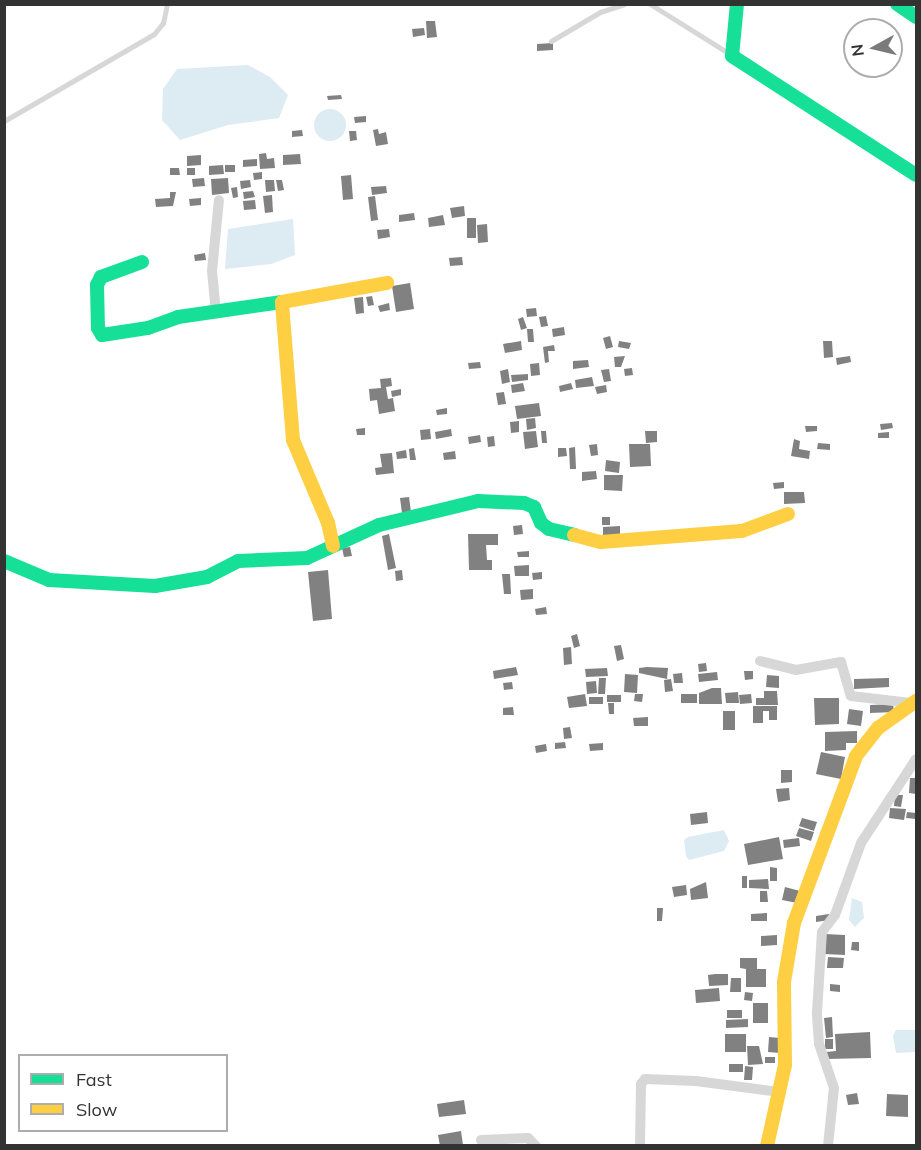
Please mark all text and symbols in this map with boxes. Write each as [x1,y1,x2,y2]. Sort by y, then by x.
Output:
north arrow [843,18,903,78]
text: N [846,43,868,58]
legend [18,1054,228,1132]
text: Fast [76,1068,112,1091]
text: Slow [76,1098,117,1121]

